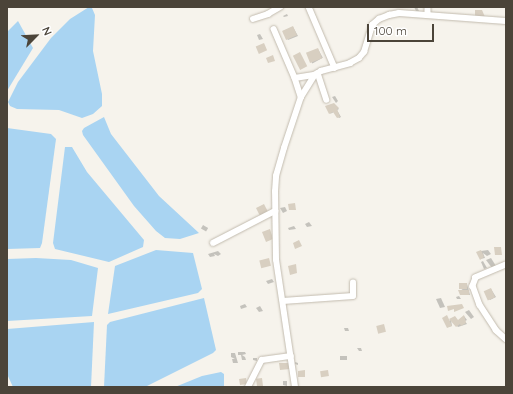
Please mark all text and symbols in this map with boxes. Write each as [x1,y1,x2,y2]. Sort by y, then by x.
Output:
north arrow [16,16,56,56]
scale bar [369,16,436,42]
text: 100 m [374,23,407,38]
text: N [39,25,55,38]

